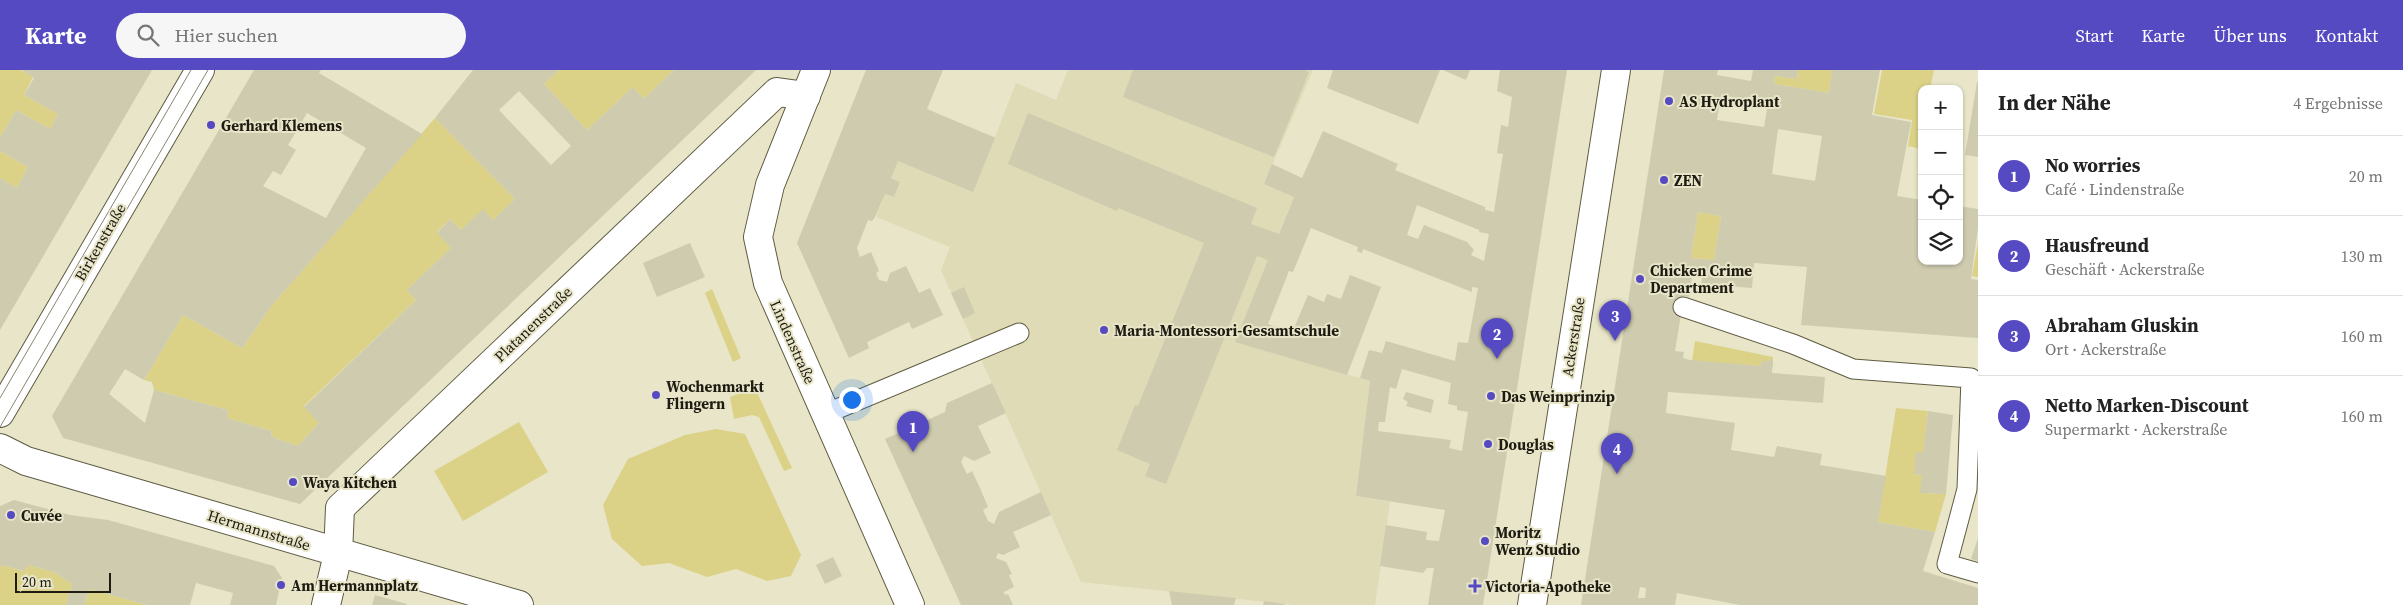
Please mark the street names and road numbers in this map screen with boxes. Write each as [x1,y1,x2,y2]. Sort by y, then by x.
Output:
street label: Birkenstraße [69,199,131,285]
street label: Platanenstraße [489,281,577,367]
street label: Ackerstraße [1556,295,1590,378]
street label: Lindenstraße [765,297,821,387]
street label: Hermannstraße [205,504,313,556]

